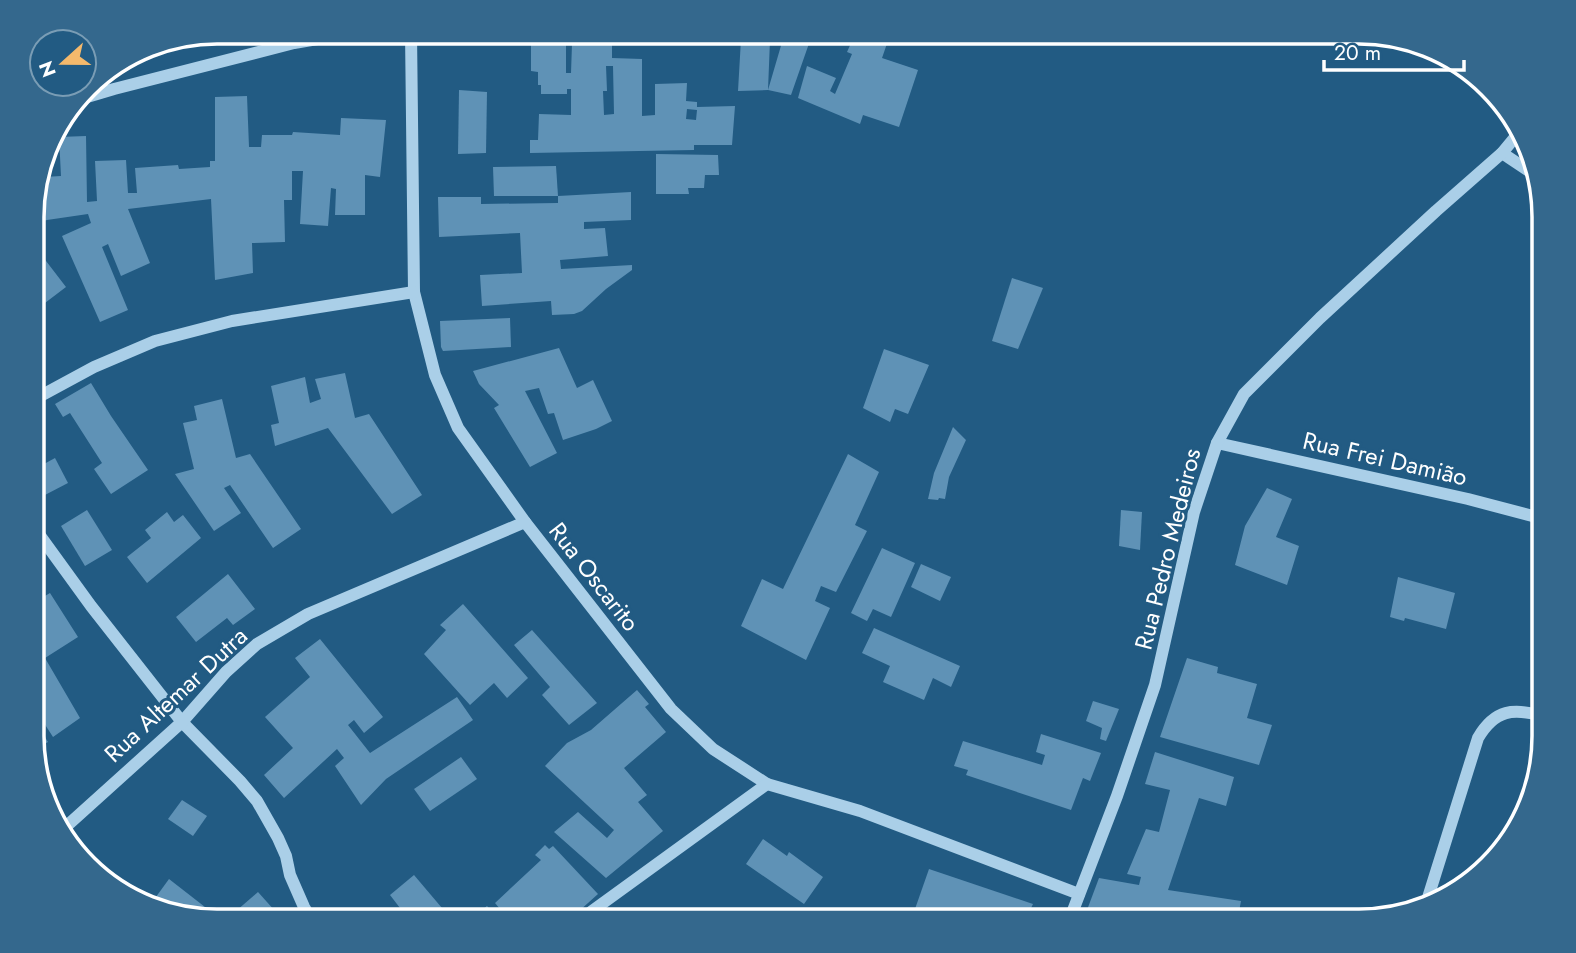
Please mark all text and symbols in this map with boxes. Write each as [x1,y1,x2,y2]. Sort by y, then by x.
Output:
north arrow [28,28,98,98]
scale bar [1324,28,1464,72]
text: 20 m [1334,38,1381,68]
text: N [32,57,63,81]
street label: Rua Frei Damião [1300,423,1471,494]
street label: Rua Pedro Medeiros [1126,445,1209,653]
street label: Rua Oscarito [541,515,648,639]
street label: Rua Altemar Dutra [96,619,255,770]

